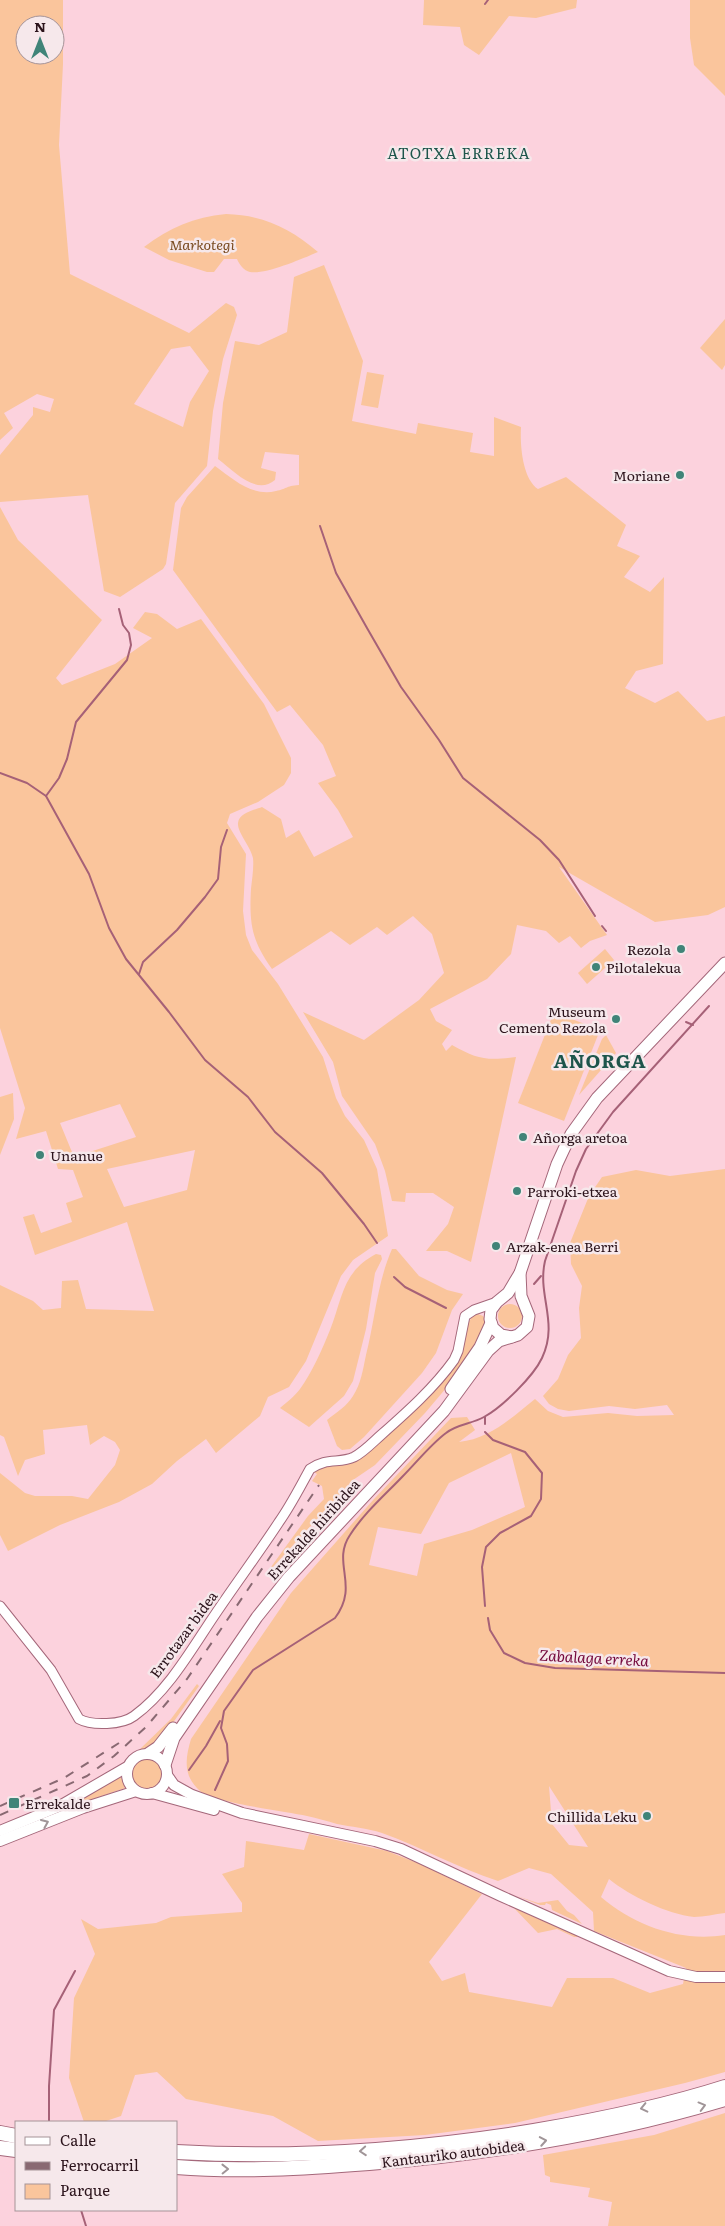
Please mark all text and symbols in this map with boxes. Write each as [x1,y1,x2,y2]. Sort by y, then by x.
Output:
north arrow [15,15,65,65]
text: N [34,16,46,36]
district label: ATOTXA ERREKA [387,141,531,164]
park label: Markotegi [169,234,235,254]
place label: Moriane [613,465,670,485]
marker: Moriane [674,469,686,481]
place label: Rezola [627,939,671,959]
marker: Rezola [675,943,687,955]
place label: Pilotalekua [606,957,682,977]
marker: Pilotalekua [590,961,602,973]
place label: Museum Cemento Rezola [499,1001,606,1037]
marker: Museum Cemento Rezola [610,1013,622,1025]
district label: AÑORGA [553,1046,647,1074]
place label: Añorga aretoa [533,1127,628,1147]
marker: Añorga aretoa [517,1131,529,1143]
place label: Unanue [50,1145,103,1165]
marker: Unanue [34,1149,46,1161]
place label: Parroki-etxea [527,1181,618,1201]
marker: Parroki-etxea [511,1185,523,1197]
place label: Arzak-enea Berri [506,1236,619,1256]
marker: Arzak-enea Berri [490,1240,502,1252]
street label: Errekalde hiribidea [262,1474,364,1584]
street label: Errotazar bidea [145,1586,222,1682]
water label: Zabalaga erreka [539,1643,650,1671]
place label: Errekalde [25,1793,90,1813]
marker: Errekalde [7,1796,21,1810]
place label: Chillida Leku [547,1806,637,1826]
marker: Chillida Leku [641,1810,653,1822]
one-way arrow [40,1819,49,1829]
one-way arrow [697,2101,705,2111]
one-way arrow [640,2102,649,2113]
legend [15,2121,178,2211]
text: Calle [60,2128,96,2151]
street label: Kantauriko autobidea [380,2134,526,2172]
one-way arrow [540,2136,548,2147]
one-way arrow [358,2145,366,2156]
text: Ferrocarril [60,2153,139,2176]
one-way arrow [222,2164,229,2174]
text: Parque [60,2178,110,2201]

